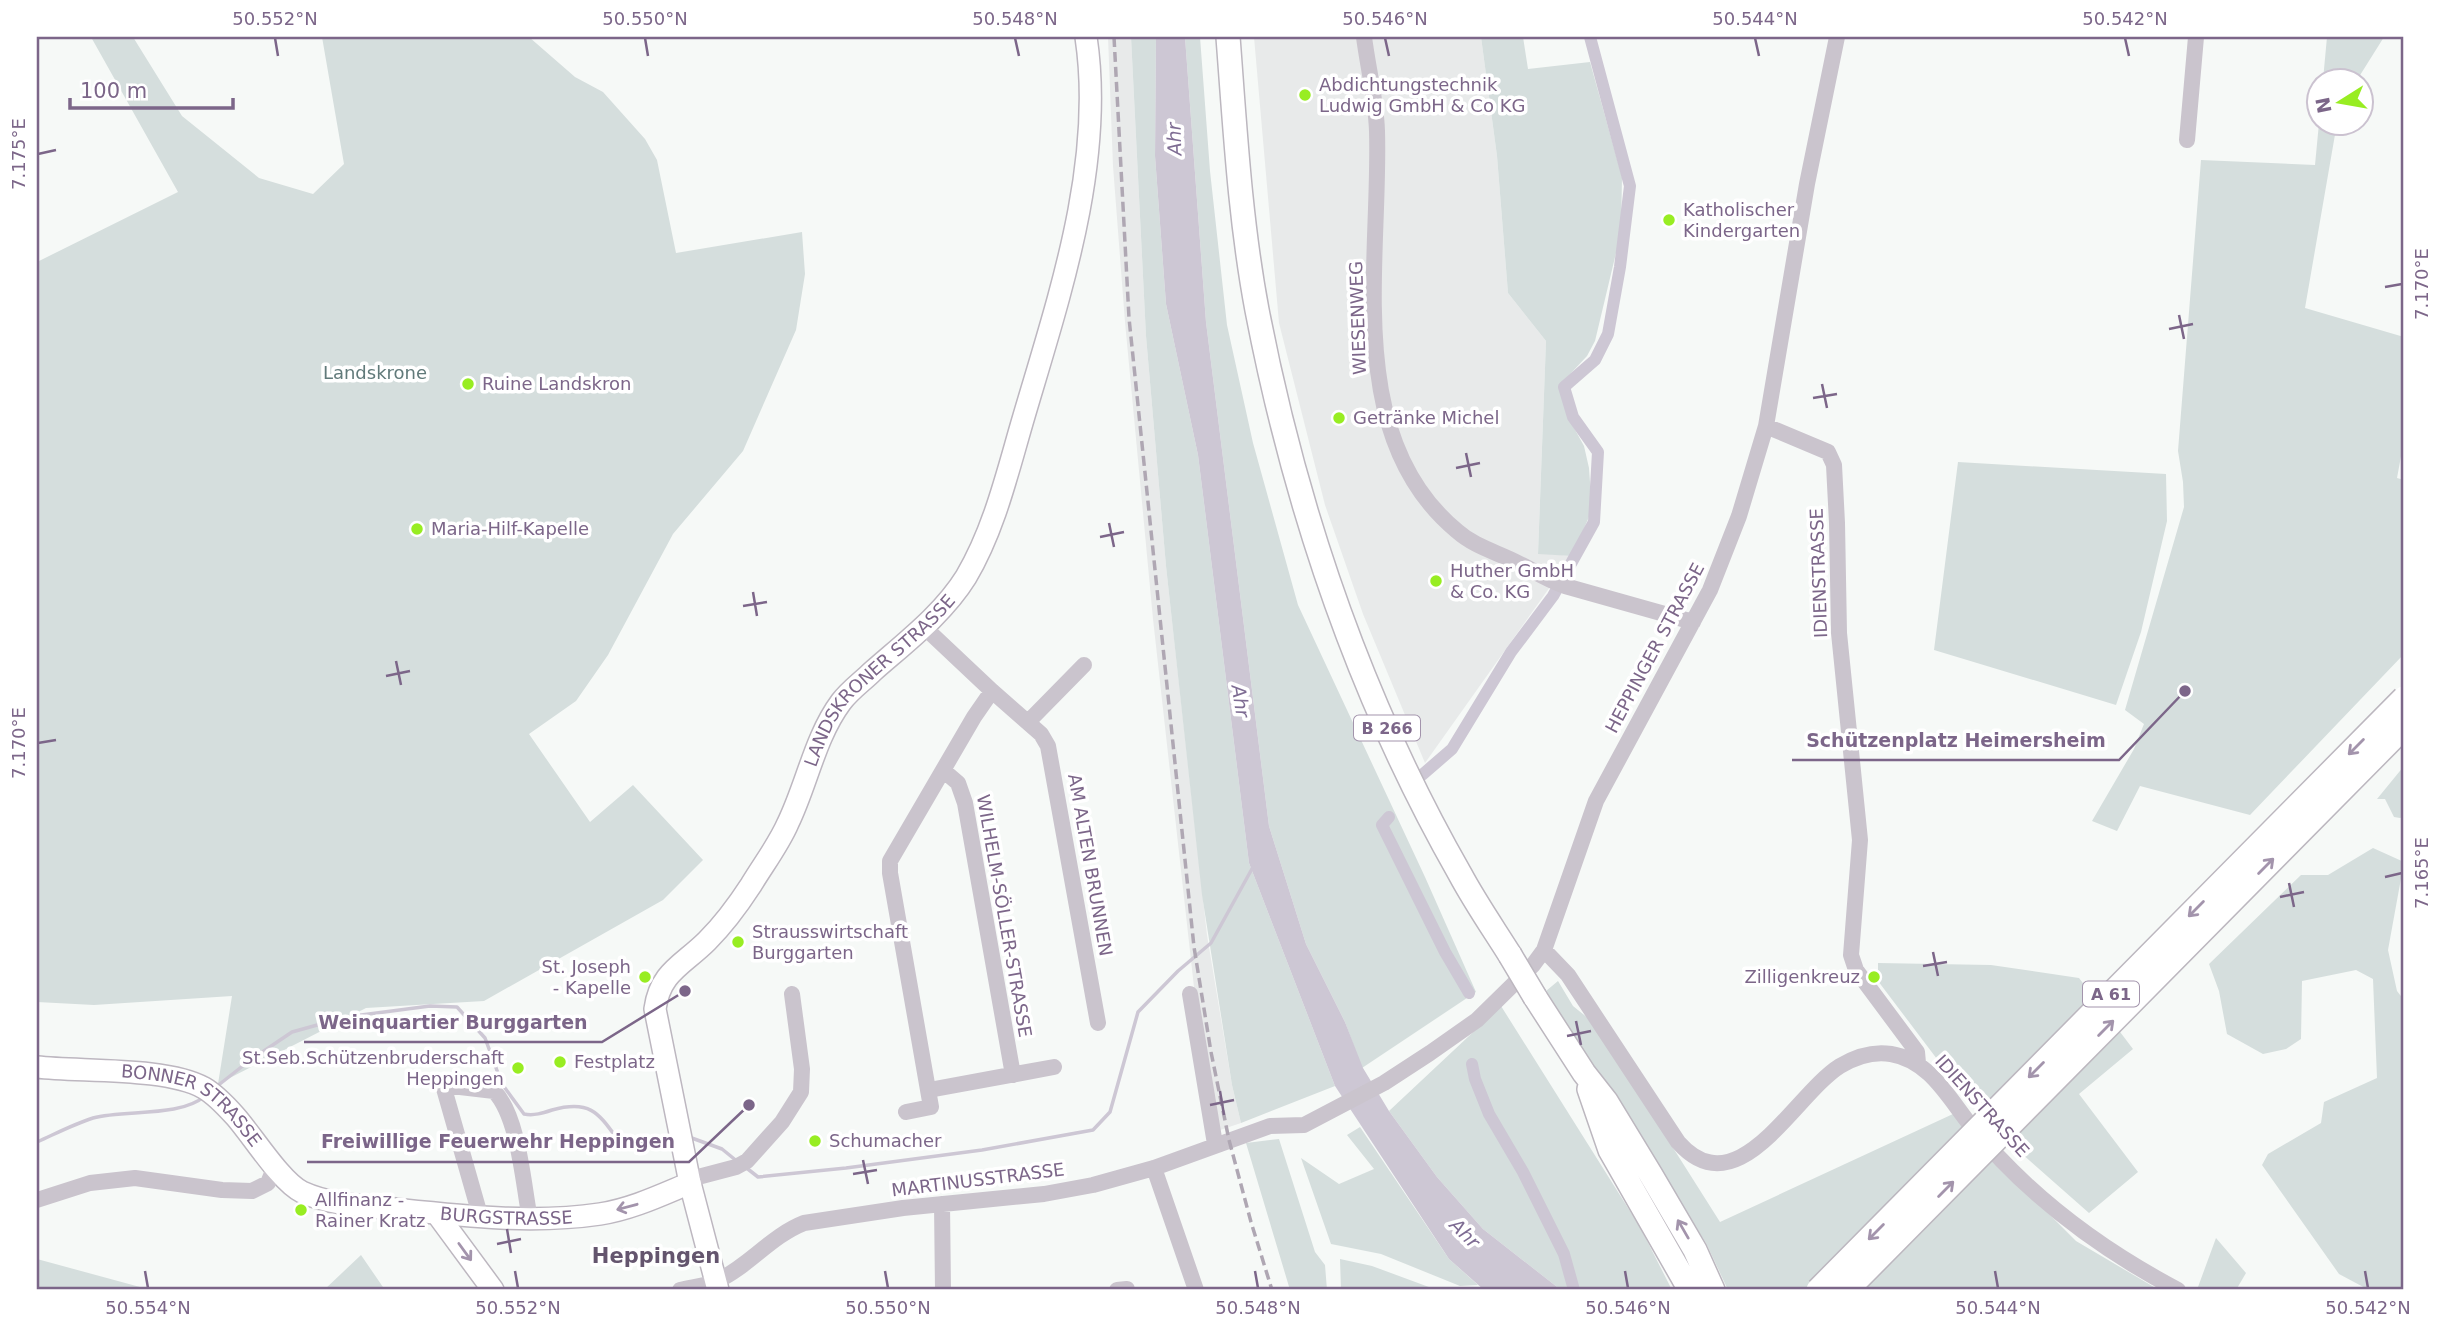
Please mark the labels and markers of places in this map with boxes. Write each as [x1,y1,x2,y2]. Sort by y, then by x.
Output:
place label: Abdichtungstechnik Ludwig GmbH & Co KG [1319,74,1525,116]
marker: Abdichtungstechnik Ludwig GmbH & Co KG [1297,87,1313,103]
place label: Katholischer Kindergarten [1683,199,1800,241]
marker: Katholischer Kindergarten [1661,212,1677,228]
place label: Ruine Landskron [482,373,631,394]
marker: Ruine Landskron [460,376,476,392]
place label: Getränke Michel [1353,407,1499,428]
marker: Getränke Michel [1331,410,1347,426]
place label: Maria-Hilf-Kapelle [431,518,589,539]
marker: Maria-Hilf-Kapelle [409,521,425,537]
place label: Huther GmbH & Co. KG [1450,560,1574,602]
marker: Huther GmbH & Co. KG [1428,573,1444,589]
callout: Schützenplatz Heimersheim [1792,720,2119,760]
place label: Strausswirtschaft Burggarten [752,921,908,963]
marker: Strausswirtschaft Burggarten [730,934,746,950]
place label: St. Joseph - Kapelle [541,956,631,998]
place label: Zilligenkreuz [1744,966,1860,987]
marker: St. Joseph - Kapelle [637,969,653,985]
marker: Zilligenkreuz [1866,969,1882,985]
callout: Weinquartier Burggarten [304,1002,602,1042]
place label: St.Seb.Schützenbruderschaft Heppingen [242,1047,504,1089]
place label: Festplatz [574,1051,655,1072]
marker: Festplatz [552,1054,568,1070]
marker: St.Seb.Schützenbruderschaft Heppingen [510,1060,526,1076]
callout: Freiwillige Feuerwehr Heppingen [307,1122,689,1162]
place label: Schumacher [829,1130,942,1151]
marker: Schumacher [807,1133,823,1149]
place label: Allfinanz - Rainer Kratz [315,1189,426,1231]
marker: Allfinanz - Rainer Kratz [293,1202,309,1218]

